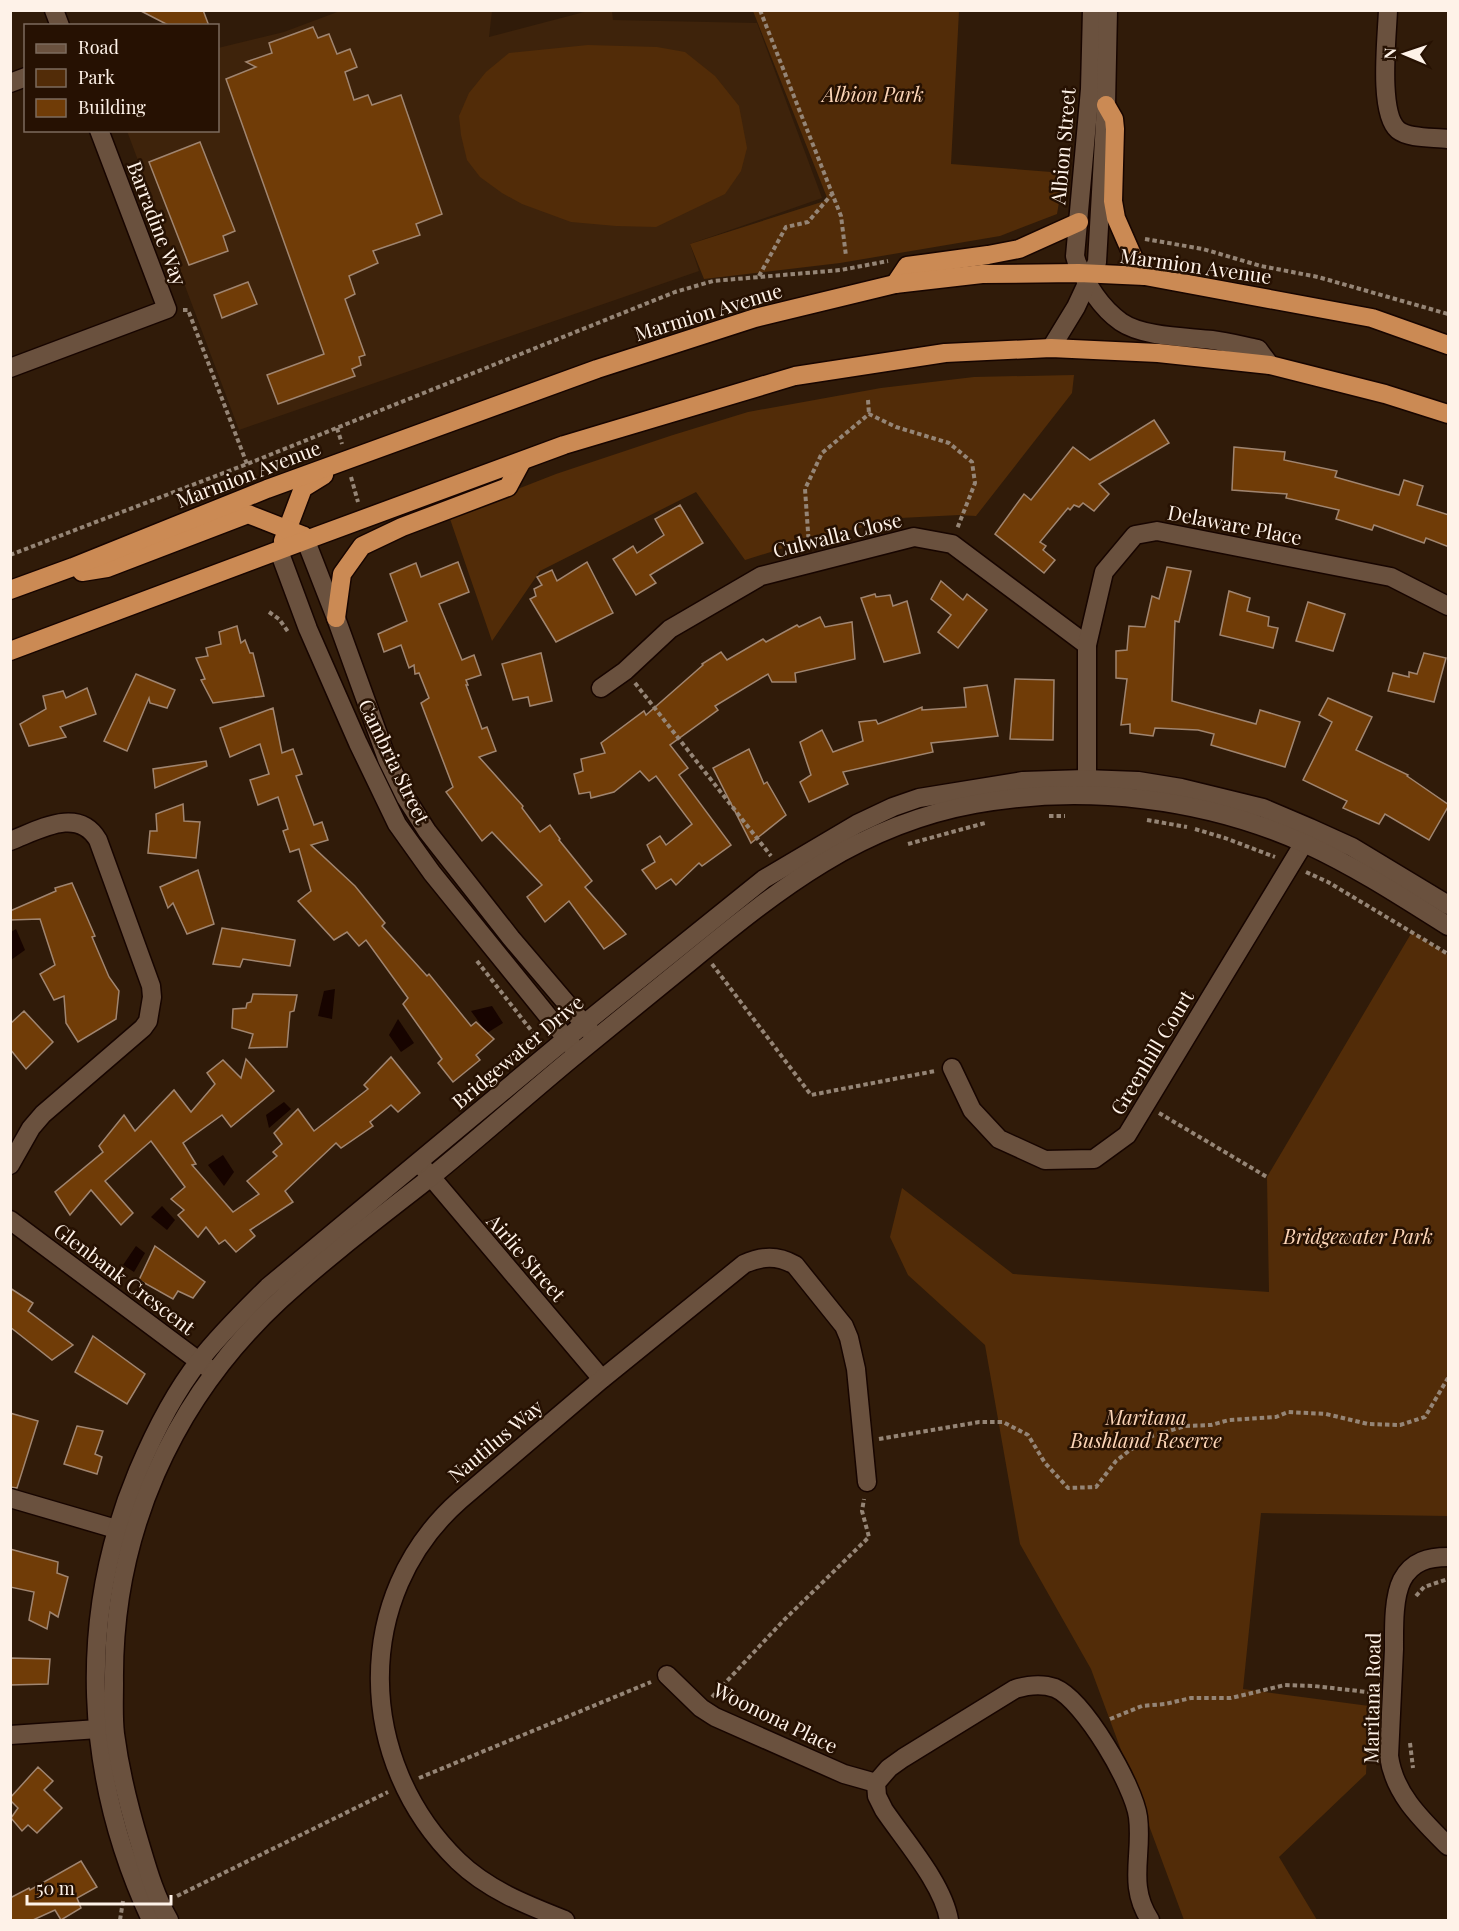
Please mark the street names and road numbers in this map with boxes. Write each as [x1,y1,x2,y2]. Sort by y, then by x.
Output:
street label: Albion Street [1043,86,1081,206]
street label: Barradine Way [122,157,194,289]
street label: Marmion Avenue [1118,241,1274,289]
street label: Marmion Avenue [631,276,785,346]
street label: Marmion Avenue [172,433,324,513]
street label: Delaware Place [1166,498,1304,550]
street label: Culwalla Close [770,505,904,563]
street label: Cambria Street [353,694,437,829]
street label: Greenhill Court [1103,984,1199,1119]
street label: Bridgewater Drive [446,988,588,1114]
street label: Airlie Street [481,1207,573,1307]
street label: Glenbank Crescent [49,1216,202,1341]
street label: Nautilus Way [442,1392,548,1488]
street label: Maritana Road [1356,1632,1386,1764]
street label: Woonona Place [708,1675,843,1759]

